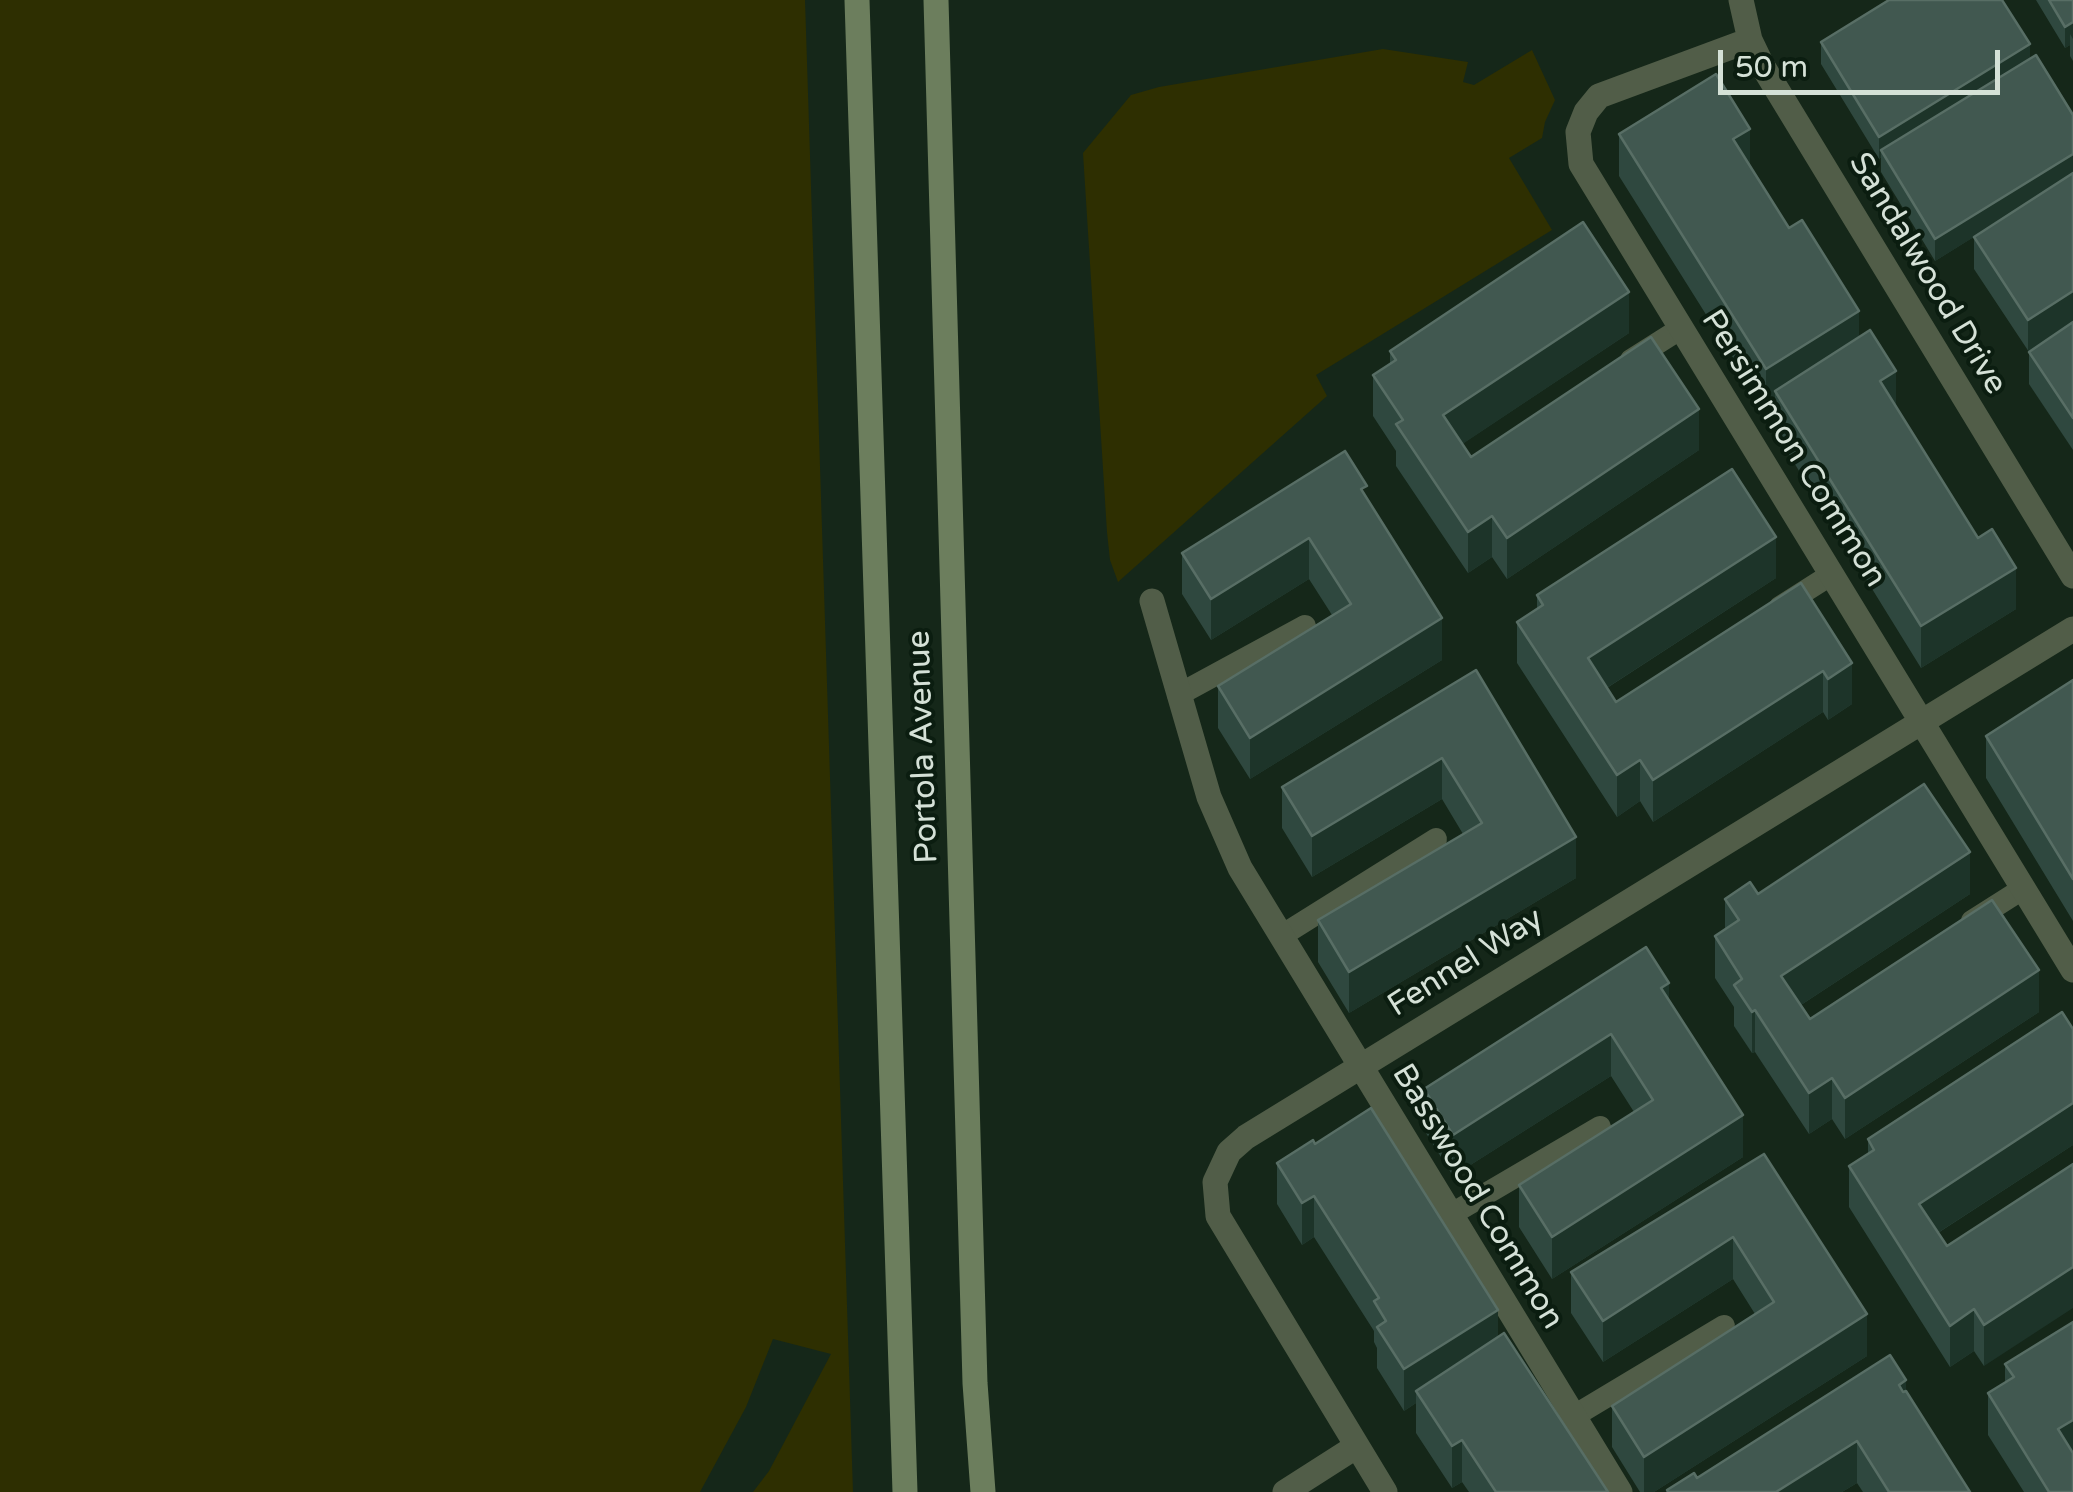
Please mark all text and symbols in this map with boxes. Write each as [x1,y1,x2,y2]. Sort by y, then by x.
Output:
scale bar [1723,30,2006,92]
text: 50 m [1735,49,1808,86]
street label: Sandalwood Drive [1840,146,2014,402]
street label: Persimmon Common [1692,303,1894,595]
street label: Portola Avenue [901,630,947,864]
street label: Fennel Way [1381,900,1551,1026]
street label: Basswood Common [1383,1058,1571,1336]

